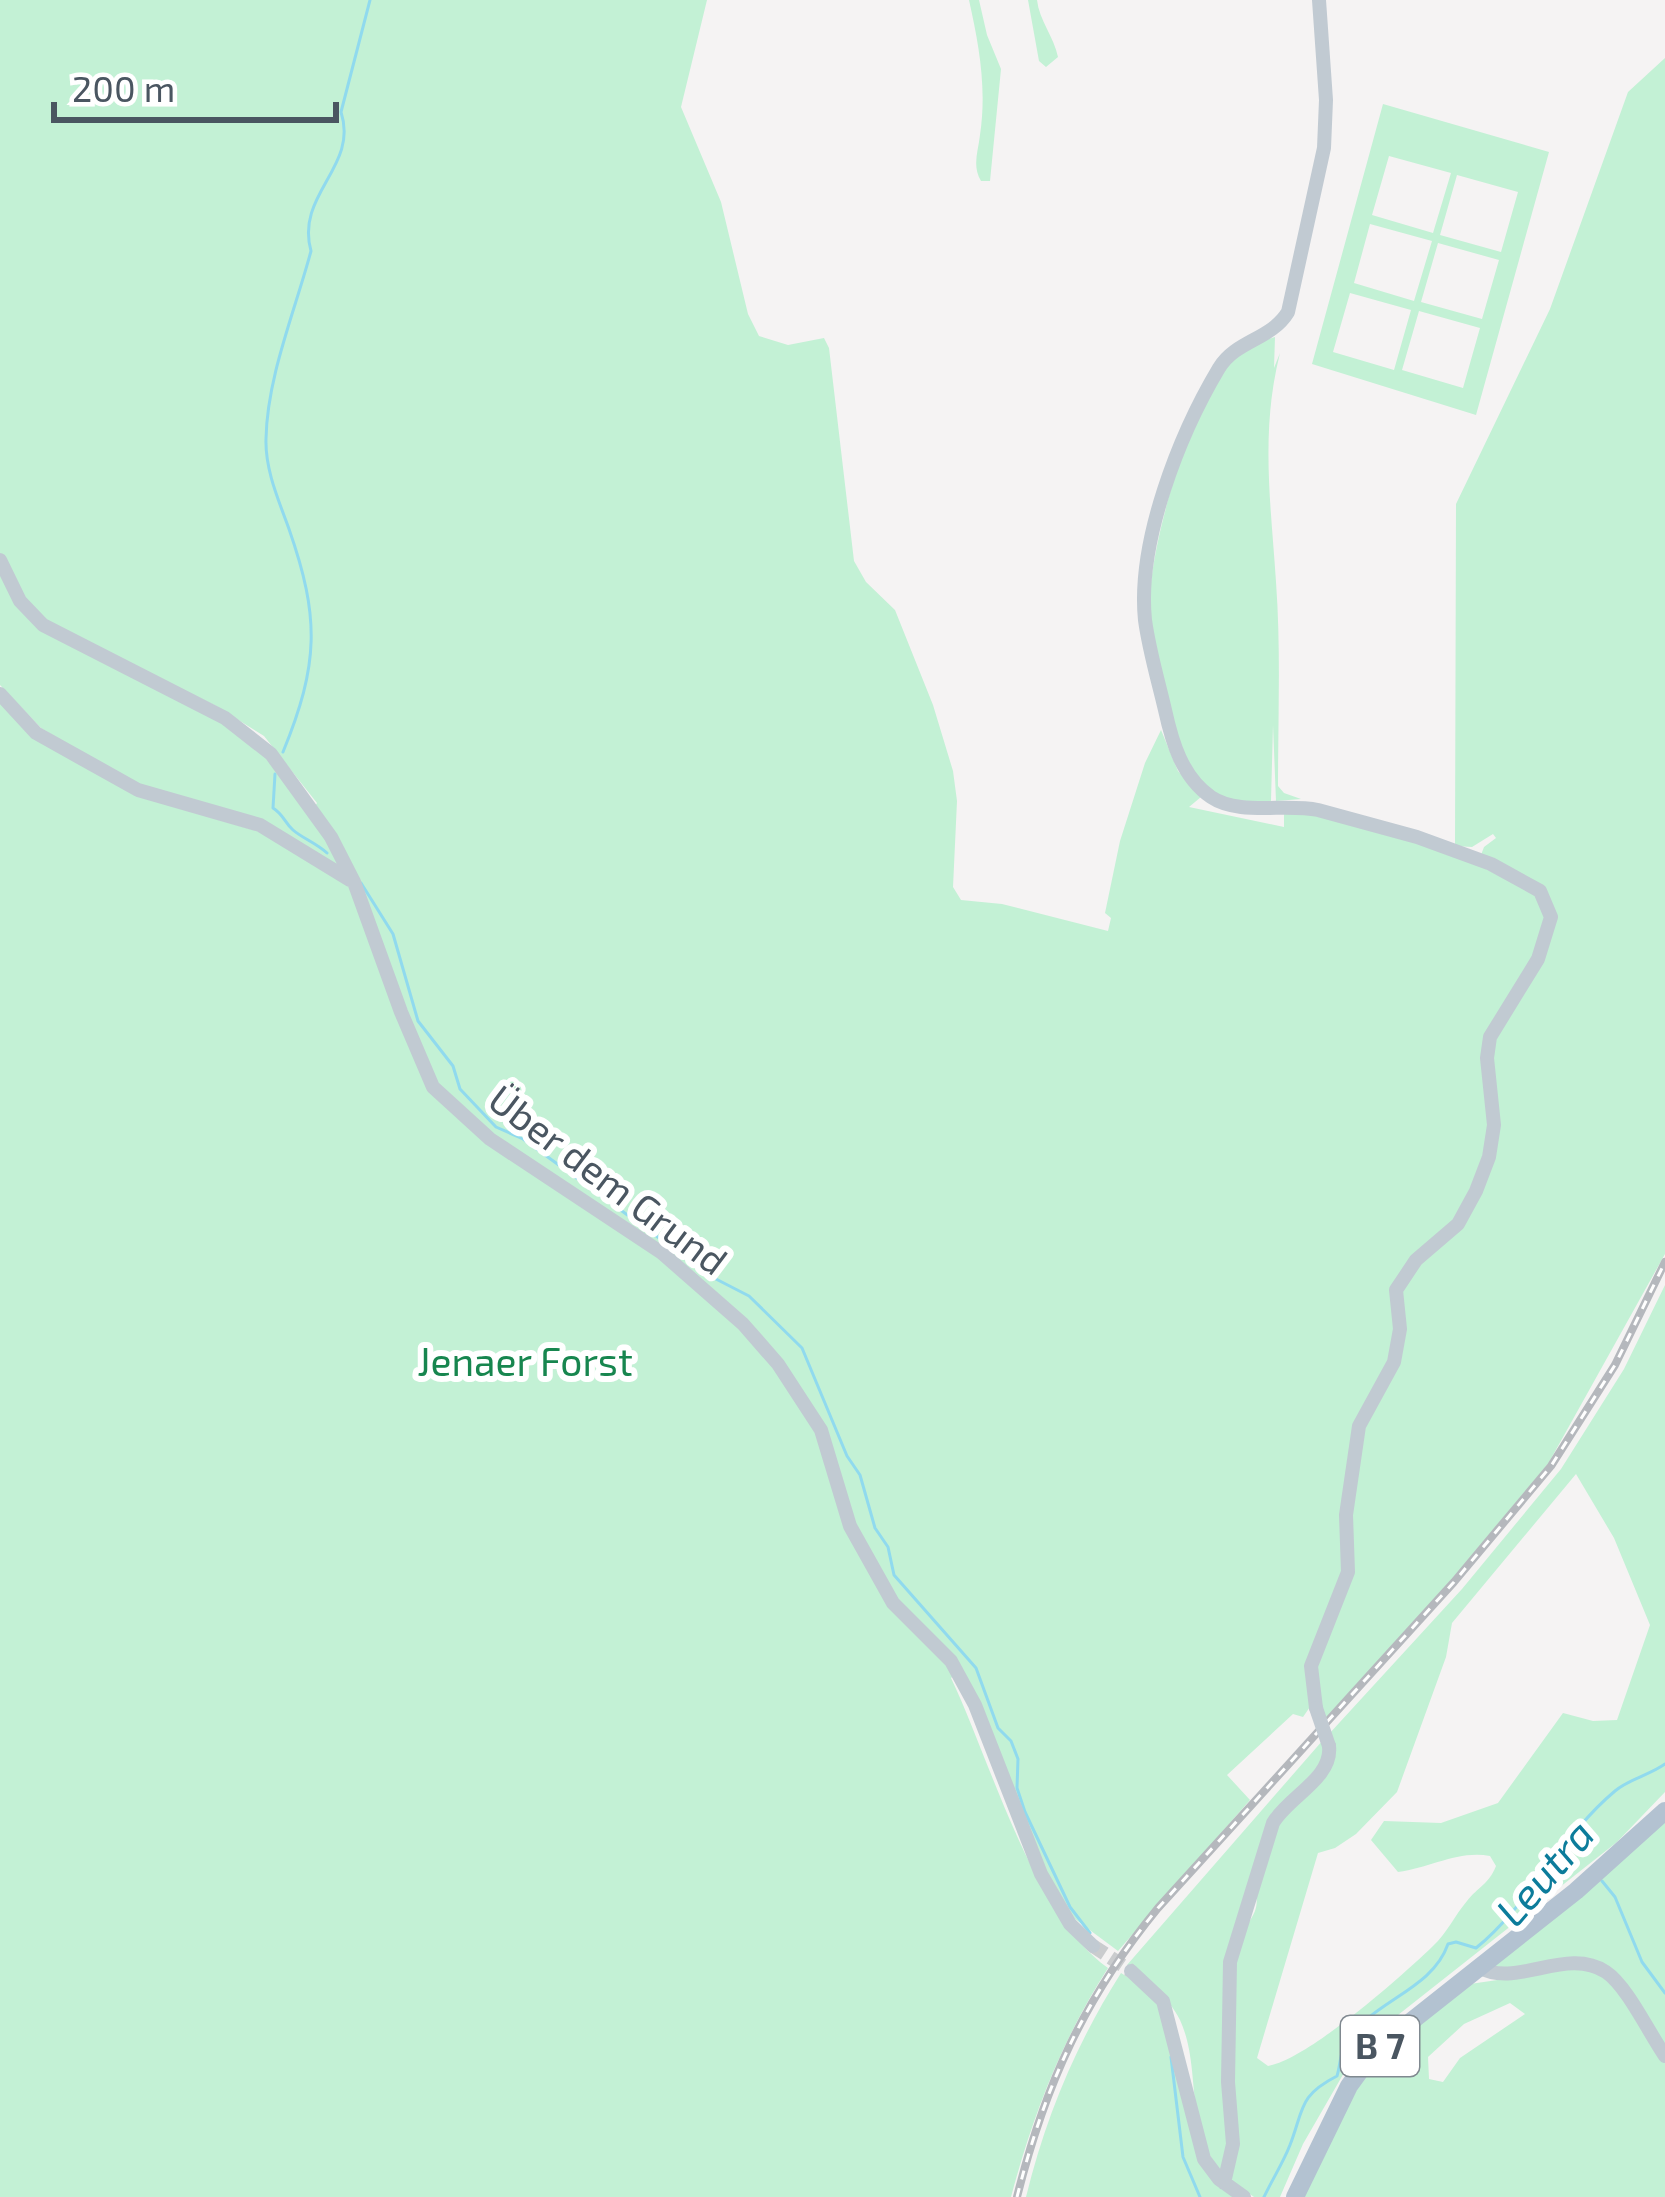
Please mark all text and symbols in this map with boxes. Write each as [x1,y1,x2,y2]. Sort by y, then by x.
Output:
scale bar [54,48,336,122]
text: 200 m [72,66,175,109]
street label: Über dem Grund [480,1074,737,1284]
park label: Jenaer Forst [417,1337,633,1384]
water label: Leutra [1484,1809,1603,1935]
road number: B 7 [1341,2016,1419,2076]

